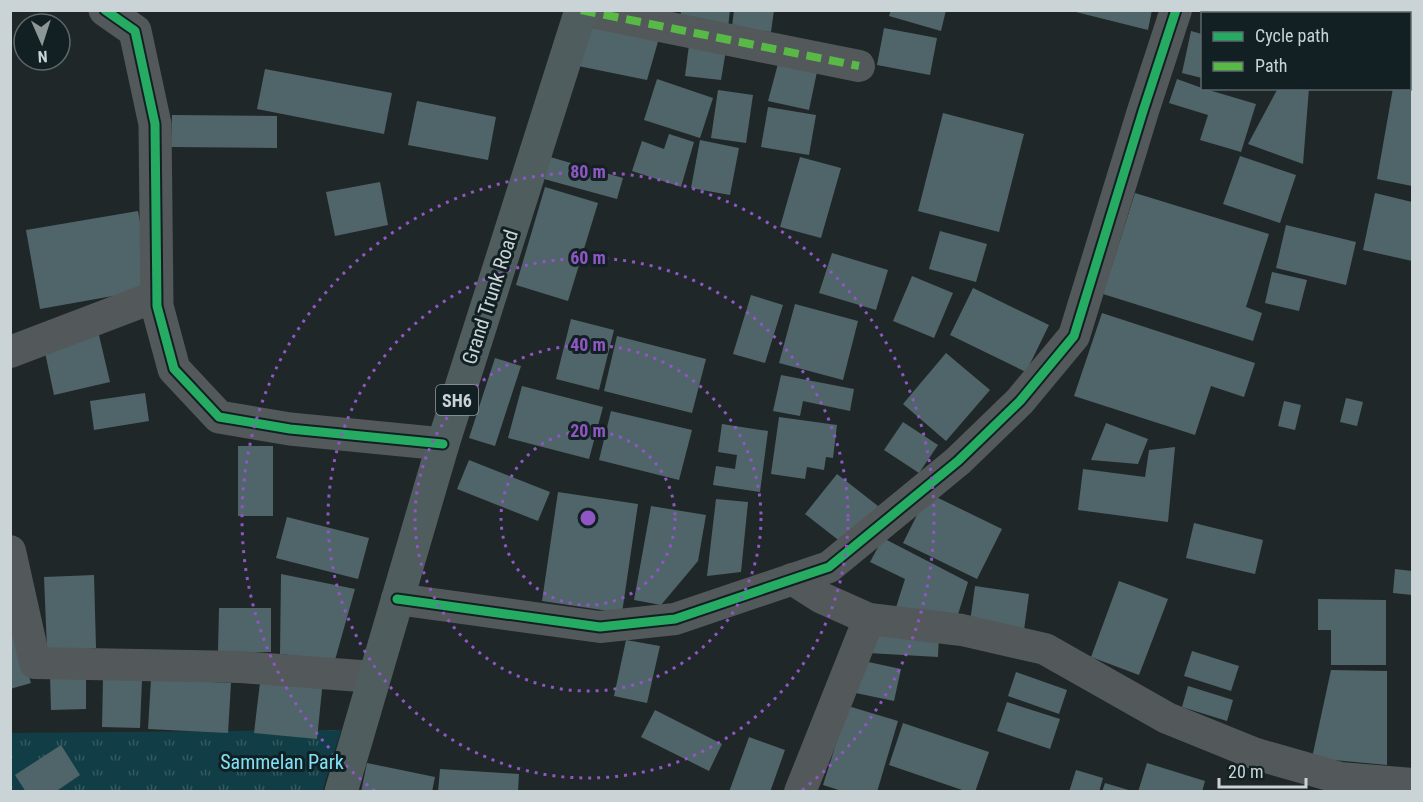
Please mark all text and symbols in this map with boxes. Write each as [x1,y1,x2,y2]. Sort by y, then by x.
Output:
north arrow [12,12,72,72]
legend [1201,12,1411,90]
text: Cycle path [1255,25,1329,46]
text: N [37,47,48,66]
text: Path [1255,55,1288,76]
text: 80 m [570,161,606,182]
street label: Grand Trunk Road [457,227,523,367]
text: 60 m [570,247,606,268]
text: 40 m [570,334,606,355]
road number: SH6 [436,385,478,415]
text: 20 m [570,420,606,441]
centre of rings [578,508,598,528]
park label: Sammelan Park [220,750,344,774]
scale bar [1219,751,1306,789]
text: 20 m [1228,761,1263,782]

